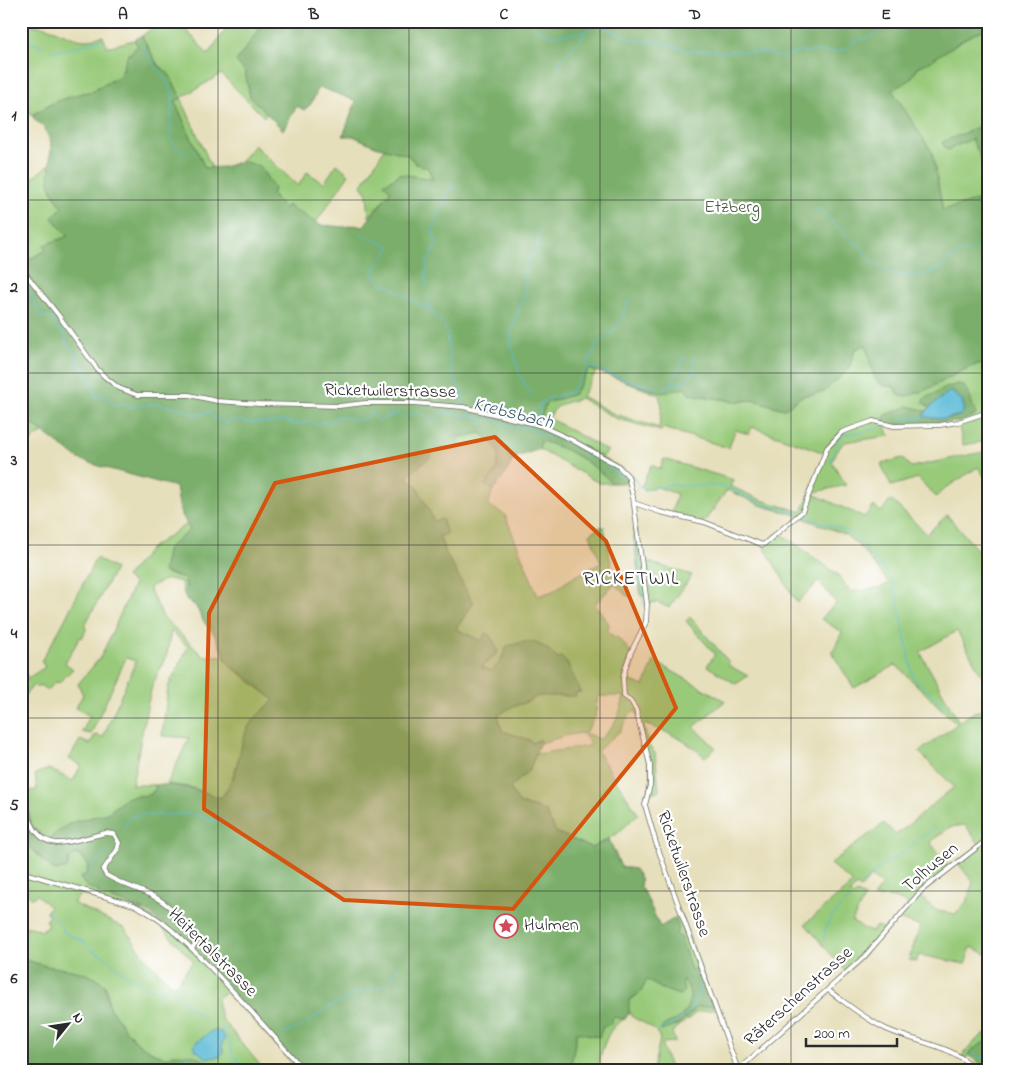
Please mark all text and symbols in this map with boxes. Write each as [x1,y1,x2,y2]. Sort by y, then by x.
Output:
text: A [118,3,128,27]
text: B [308,3,320,27]
text: C [500,3,509,27]
text: D [688,3,701,27]
text: E [881,3,891,27]
text: 1 [11,104,17,128]
park label: Etzberg [704,195,760,222]
text: 2 [9,276,18,300]
street label: Ricketwilerstrasse [324,378,457,406]
water label: Krebsbach [470,391,557,437]
text: 3 [10,449,18,473]
district label: RICKETWIL [583,565,679,594]
text: 4 [10,622,18,646]
text: 5 [9,794,19,818]
street label: Ricketwilerstrasse [649,807,717,941]
street label: Tolhusen [897,837,965,899]
street label: Heitertalstrasse [161,902,263,1004]
place icon: Hulmen [493,913,519,939]
place label: Hulmen [524,913,579,939]
street label: Räterschenstrasse [739,940,860,1053]
text: 6 [9,967,18,991]
north arrow [42,998,92,1048]
text: N [67,1009,89,1028]
scale bar [806,1016,898,1048]
text: 200 m [814,1023,850,1045]

